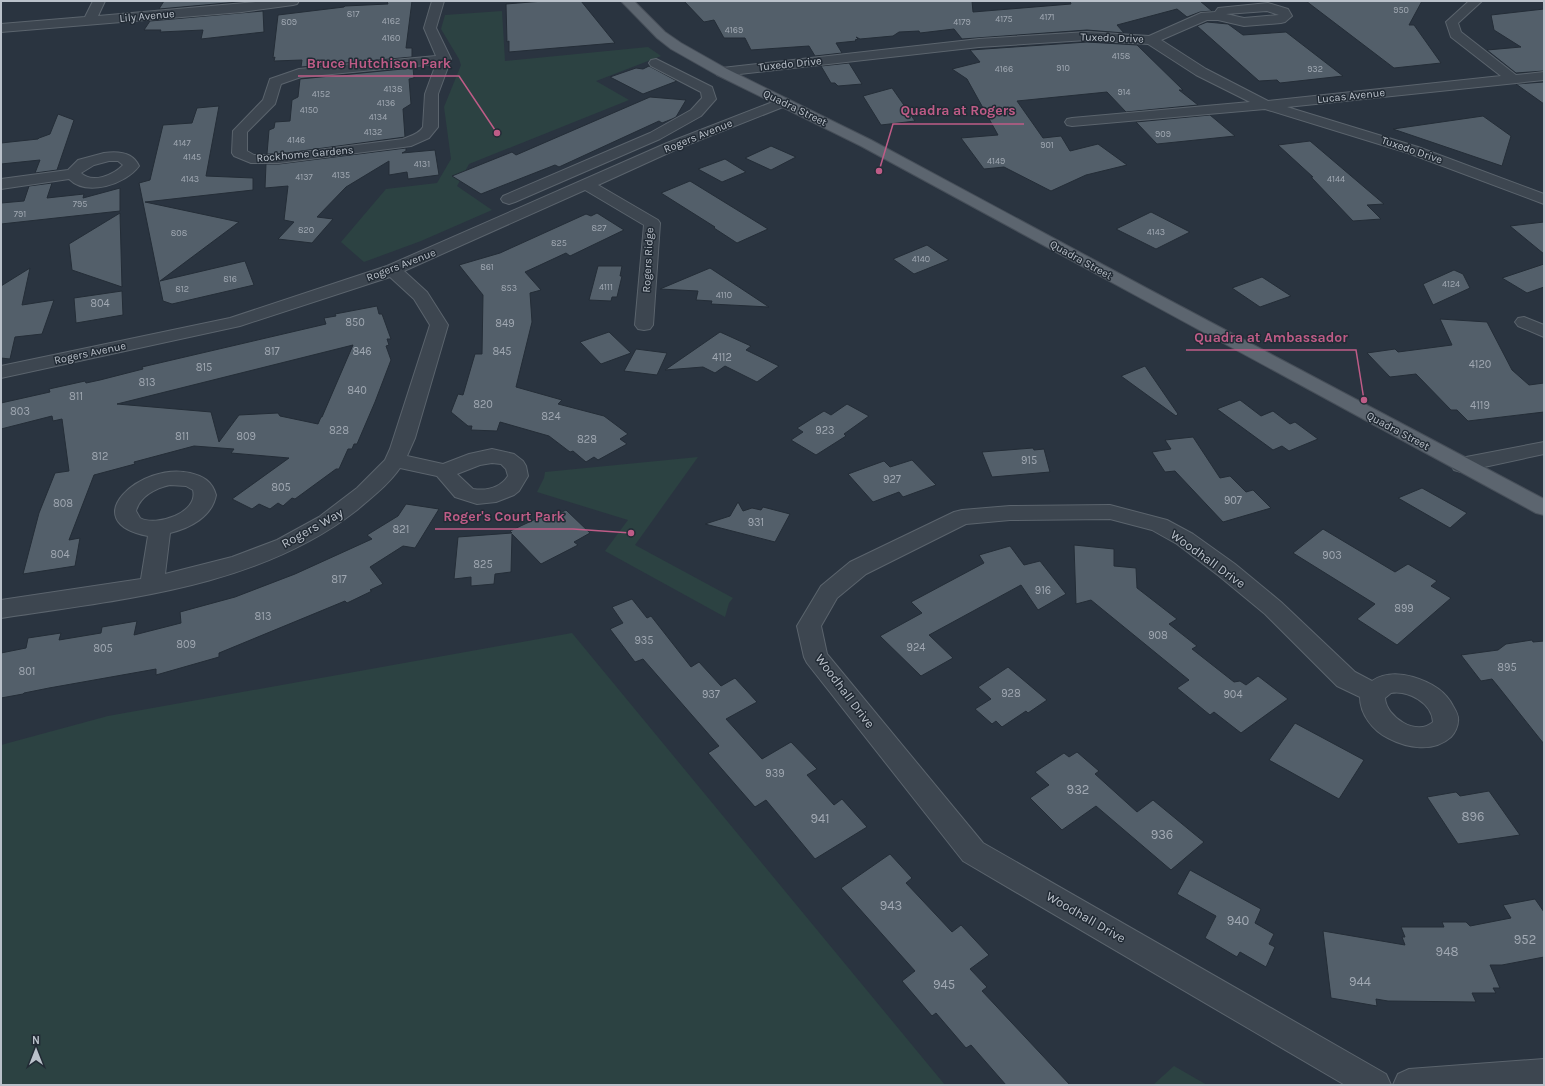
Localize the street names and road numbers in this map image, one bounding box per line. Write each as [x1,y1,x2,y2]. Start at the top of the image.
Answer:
street label: Lily Avenue [119,7,176,25]
street label: Tuxedo Drive [1080,30,1144,46]
street label: Tuxedo Drive [758,54,823,74]
street label: Lucas Avenue [1316,86,1386,106]
street label: Quadra Street [761,87,829,129]
street label: Rogers Avenue [662,116,735,156]
street label: Tuxedo Drive [1380,134,1444,167]
street label: Rockhome Gardens [256,143,354,165]
street label: Rogers Ridge [640,227,656,293]
street label: Quadra Street [1048,238,1114,282]
street label: Rogers Avenue [365,246,438,284]
street label: Rogers Avenue [53,339,127,367]
street label: Quadra Street [1364,409,1432,453]
street label: Rogers Way [279,505,345,551]
street label: Woodhall Drive [1168,527,1249,591]
street label: Woodhall Drive [812,651,878,731]
street label: Woodhall Drive [1044,888,1128,946]

